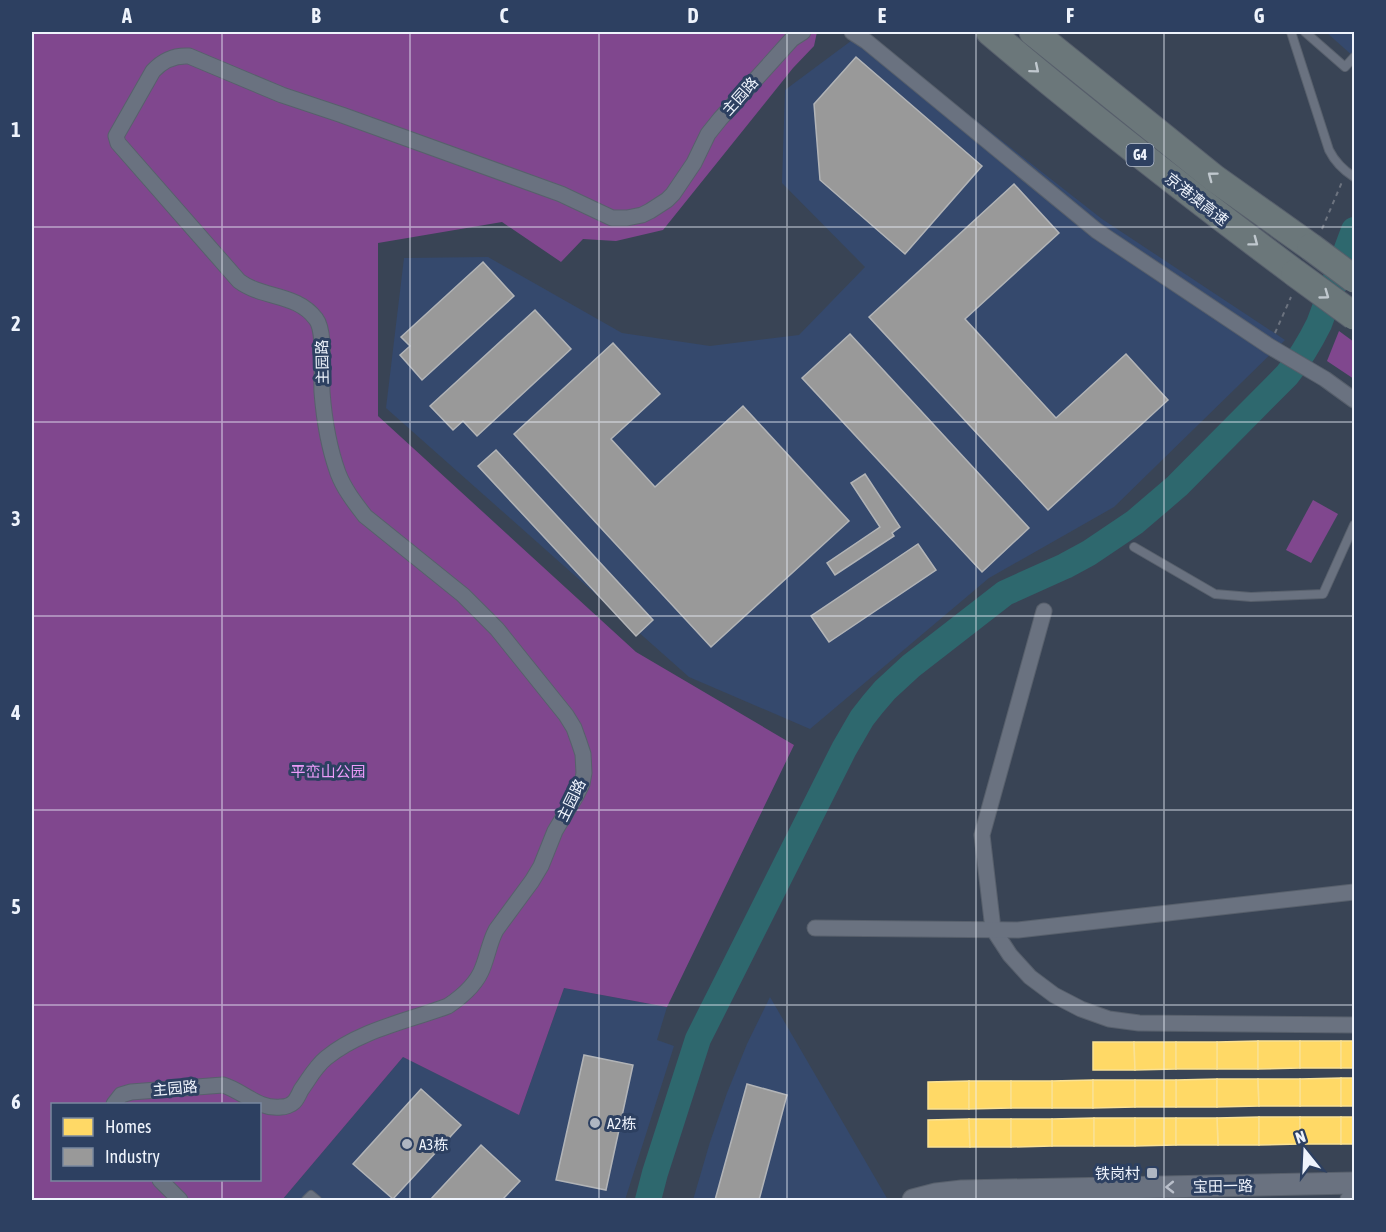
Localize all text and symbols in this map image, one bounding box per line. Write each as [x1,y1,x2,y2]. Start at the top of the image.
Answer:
text: A [121,4,132,27]
text: B [311,4,321,27]
text: C [500,4,509,27]
text: D [687,4,699,27]
text: E [878,4,887,27]
text: F [1066,4,1074,27]
text: G [1254,4,1265,27]
one-way arrow [1028,62,1039,73]
street label: 主园路 [719,74,761,118]
text: 1 [11,118,21,141]
road number: G4 [1126,144,1154,166]
street label: 京港澳高速 [1162,169,1232,229]
one-way arrow [1208,173,1219,184]
one-way arrow [1247,235,1258,246]
one-way arrow [1318,288,1329,299]
text: 2 [11,312,21,335]
street label: 主园路 [313,339,331,385]
text: 3 [11,507,21,530]
text: 4 [10,701,21,724]
park label: 平峦山公园 [290,763,366,780]
street label: 主园路 [553,776,589,824]
text: 5 [11,895,21,918]
street label: 主园路 [152,1078,198,1098]
text: 6 [11,1090,21,1113]
legend [51,1103,261,1181]
place label: A2栋 [607,1115,636,1132]
text: Homes [105,1116,151,1137]
marker: A2栋 [588,1116,602,1130]
north arrow [1275,1121,1335,1181]
text: N [1293,1127,1308,1147]
place label: A3栋 [419,1136,448,1153]
marker: A3栋 [400,1137,414,1151]
text: Industry [105,1146,160,1167]
place label: 铁岗村 [1095,1165,1140,1182]
marker: 铁岗村 [1145,1166,1159,1180]
street label: 宝田一路 [1193,1177,1253,1195]
one-way arrow [1166,1181,1175,1193]

